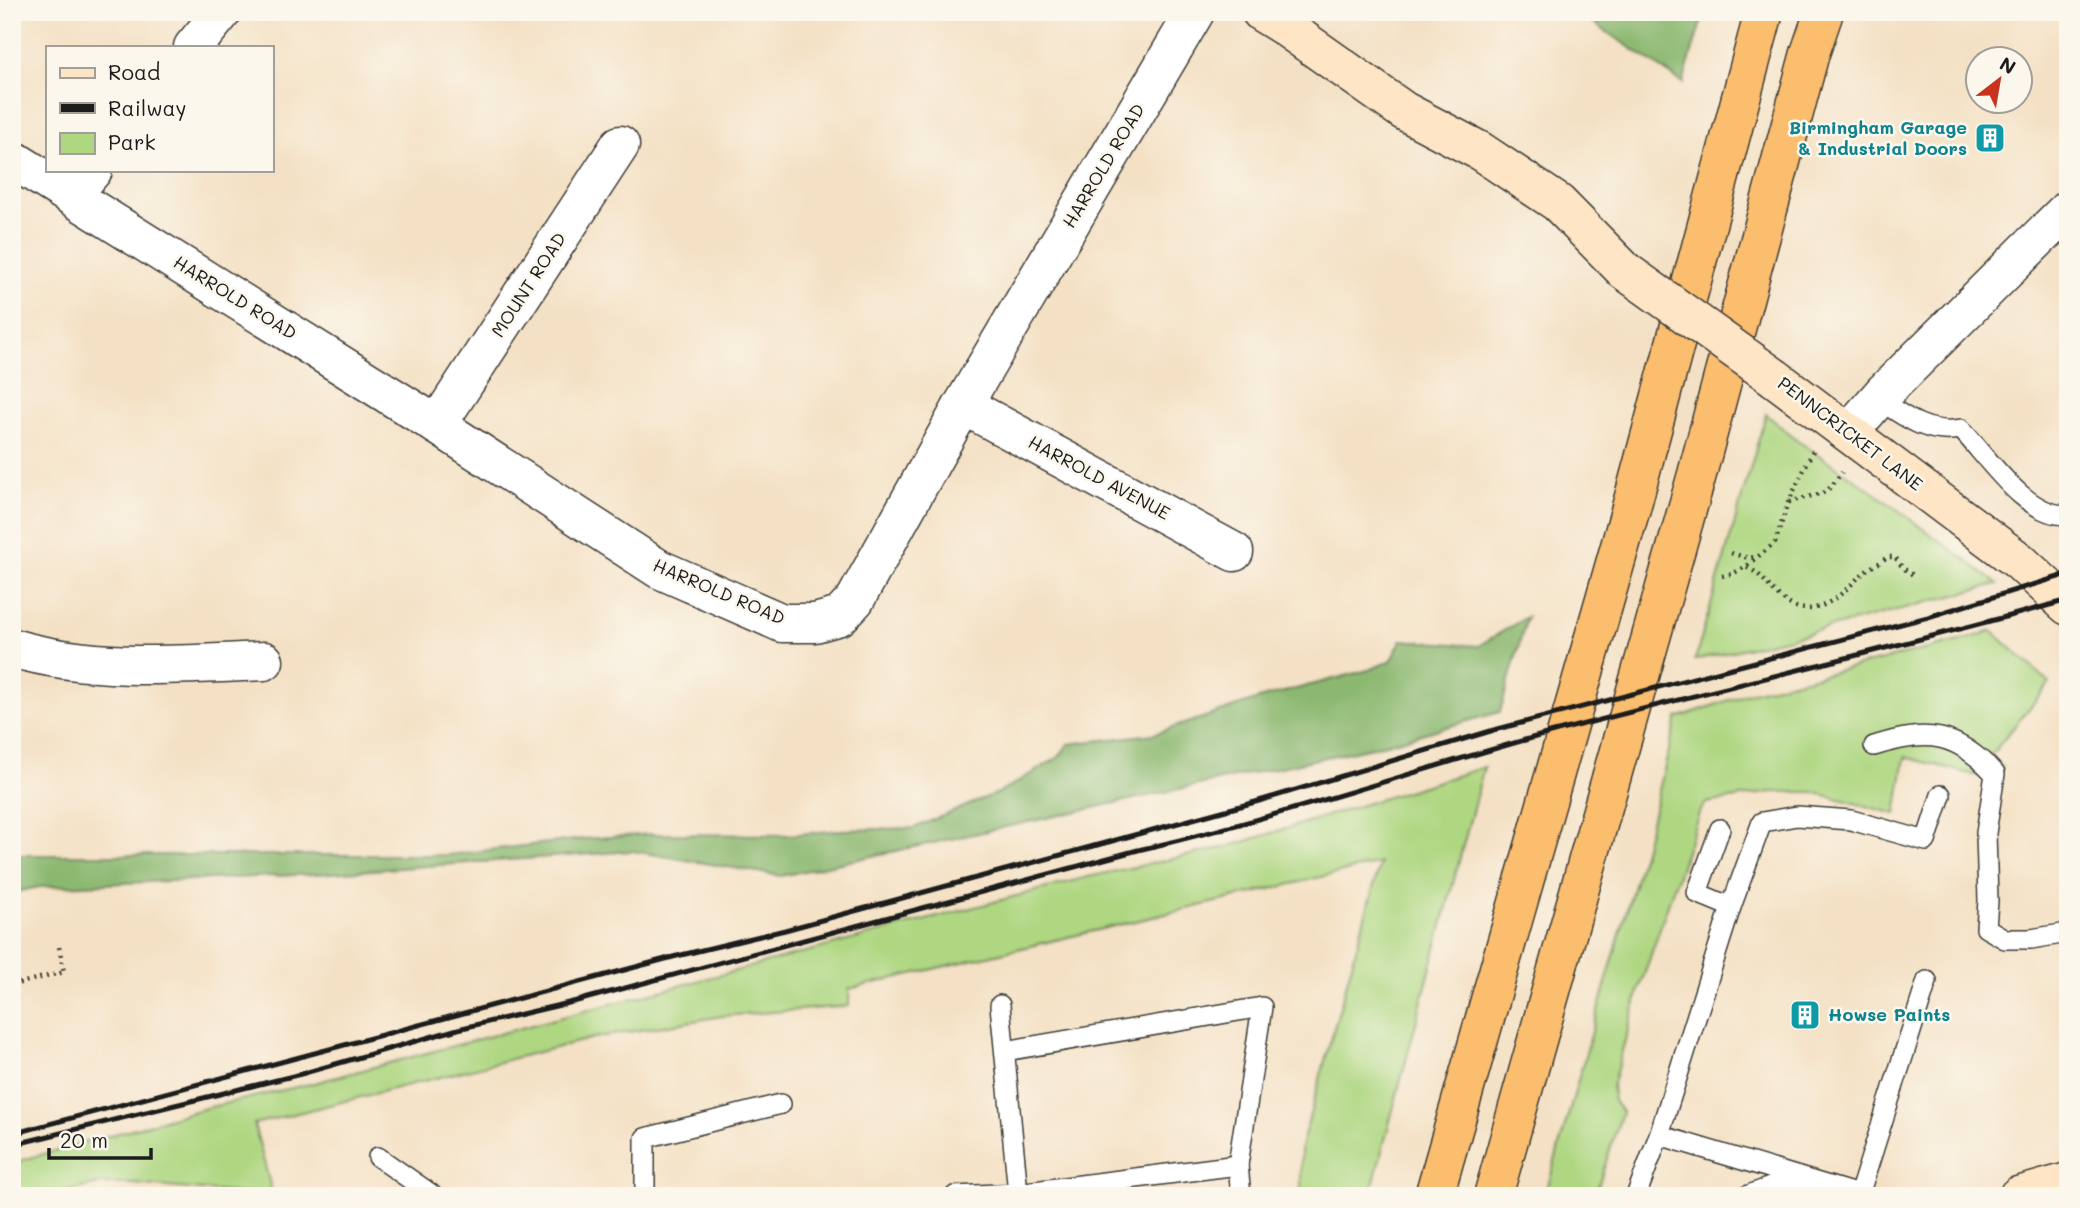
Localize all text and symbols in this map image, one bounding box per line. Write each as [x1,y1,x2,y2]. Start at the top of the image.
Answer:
legend [46,46,273,172]
north arrow [1965,46,2035,116]
text: N [1995,51,2021,79]
text: Road [108,58,160,85]
text: Railway [108,94,187,121]
street label: HARROLD ROAD [1057,99,1150,232]
place label: Birmingham Garage & Industrial Doors [1789,115,1967,160]
building icon: Birmingham Garage & Industrial Doors [1973,121,2007,155]
text: Park [108,128,156,155]
street label: MOUNT ROAD [485,227,571,341]
street label: HARROLD ROAD [169,250,302,345]
street label: PENNCRICKET LANE [1773,371,1928,496]
street label: HARROLD AVENUE [1024,430,1175,525]
street label: HARROLD ROAD [650,553,789,630]
building icon: Howse Paints [1788,998,1822,1032]
place label: Howse Paints [1828,1002,1950,1026]
scale bar [49,1117,150,1161]
text: 20 m [60,1126,108,1153]

